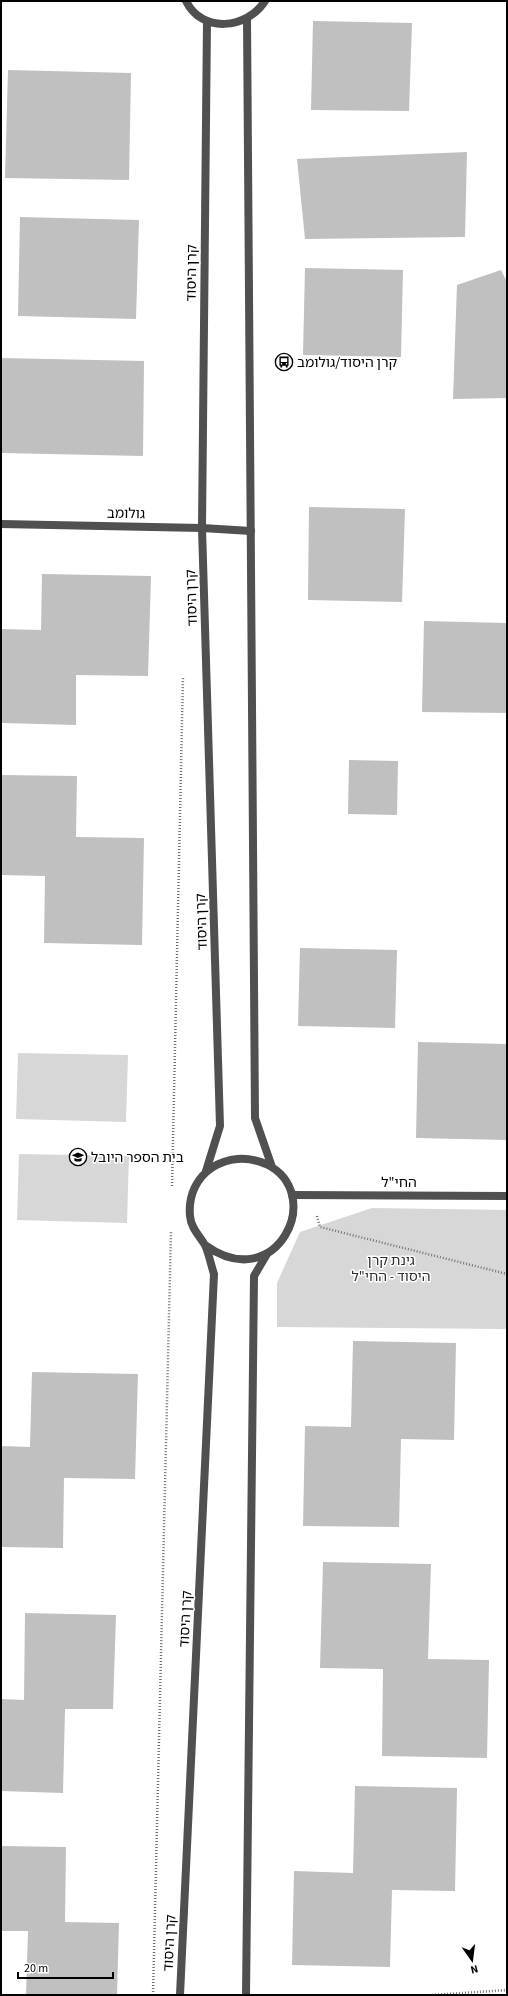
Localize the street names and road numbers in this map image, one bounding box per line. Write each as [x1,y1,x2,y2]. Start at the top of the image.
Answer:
street label: קרן היסוד [182,244,203,302]
street label: גולומב [107,504,145,524]
street label: קרן היסוד [181,569,203,627]
street label: קרן היסוד [191,893,213,951]
street label: החי"ל [381,1173,417,1193]
street label: קרן היסוד [175,1590,197,1648]
street label: קרן היסוד [159,1914,181,1972]

